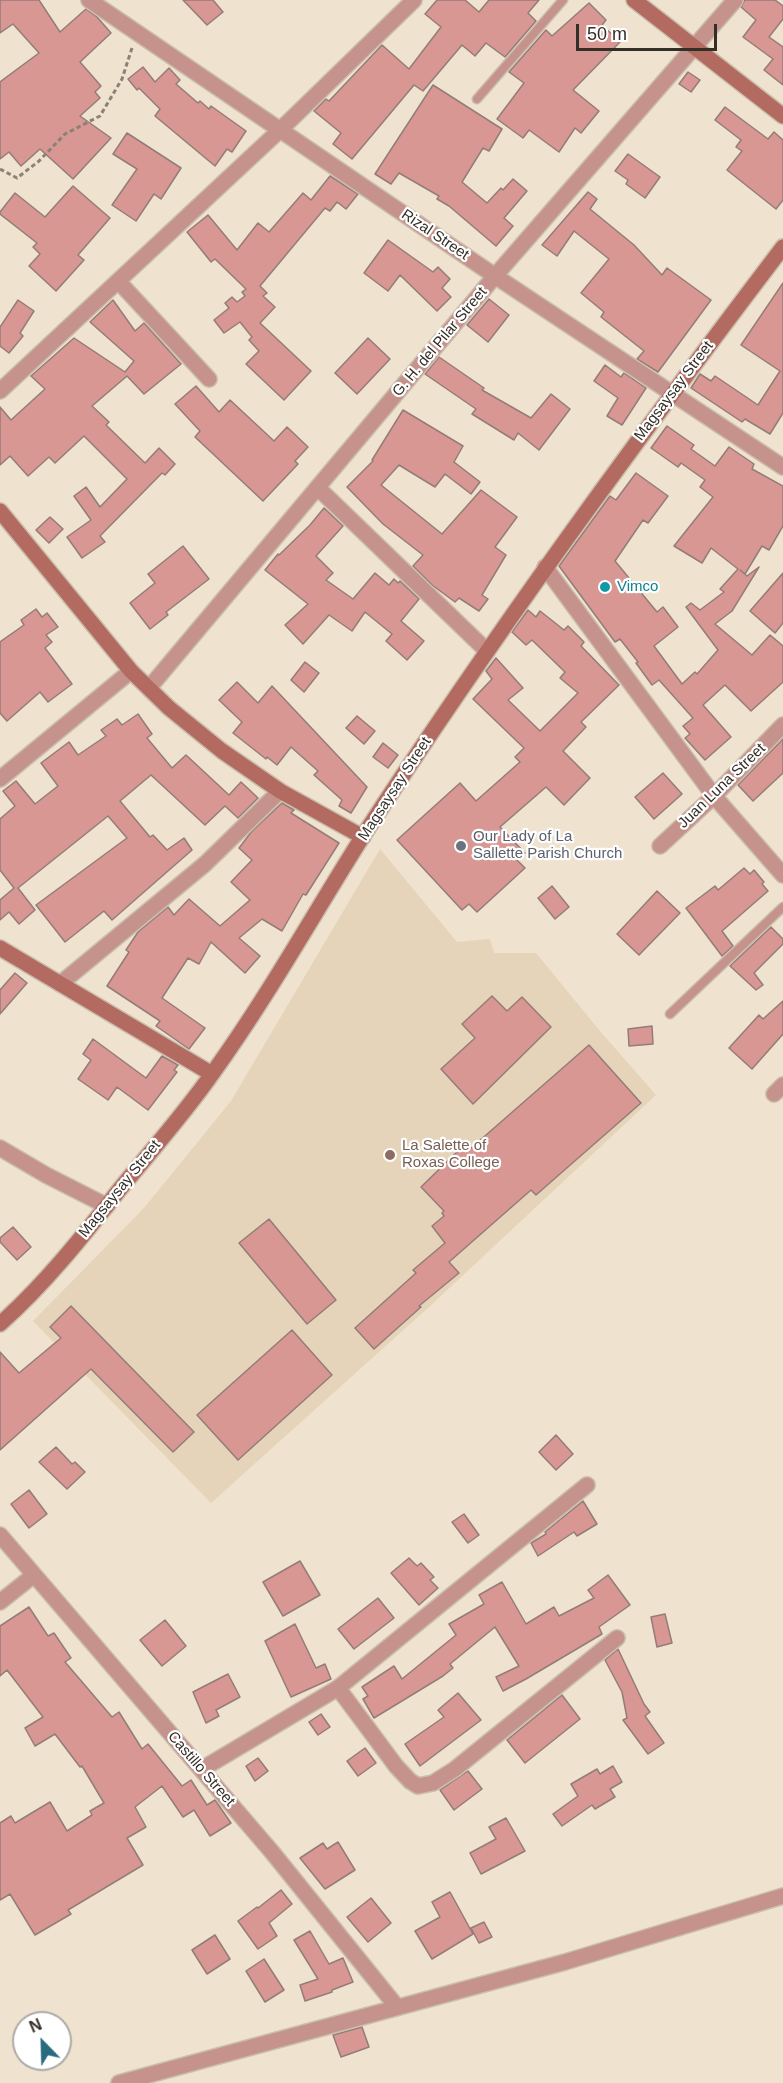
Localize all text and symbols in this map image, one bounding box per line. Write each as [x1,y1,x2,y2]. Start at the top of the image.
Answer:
scale bar [579,12,720,50]
text: 50 m [587,24,627,44]
street label: Rizal Street [398,206,472,264]
street label: G. H. del Pilar Street [389,284,491,400]
street label: Magsaysay Street [631,338,717,444]
place label: Vimco [617,578,658,596]
marker: Vimco [598,580,612,594]
street label: Magsaysay Street [355,734,435,844]
street label: Juan Luna Street [675,740,769,832]
place label: Our Lady of La Sallette Parish Church [473,828,622,863]
marker: Our Lady of La Sallette Parish Church [454,839,468,853]
street label: Magsaysay Street [75,1137,165,1241]
place label: La Salette of Roxas College [402,1137,500,1172]
marker: La Salette of Roxas College [383,1148,397,1162]
street label: Castillo Street [164,1728,238,1810]
north arrow [12,2011,72,2071]
text: N [27,2016,44,2036]

